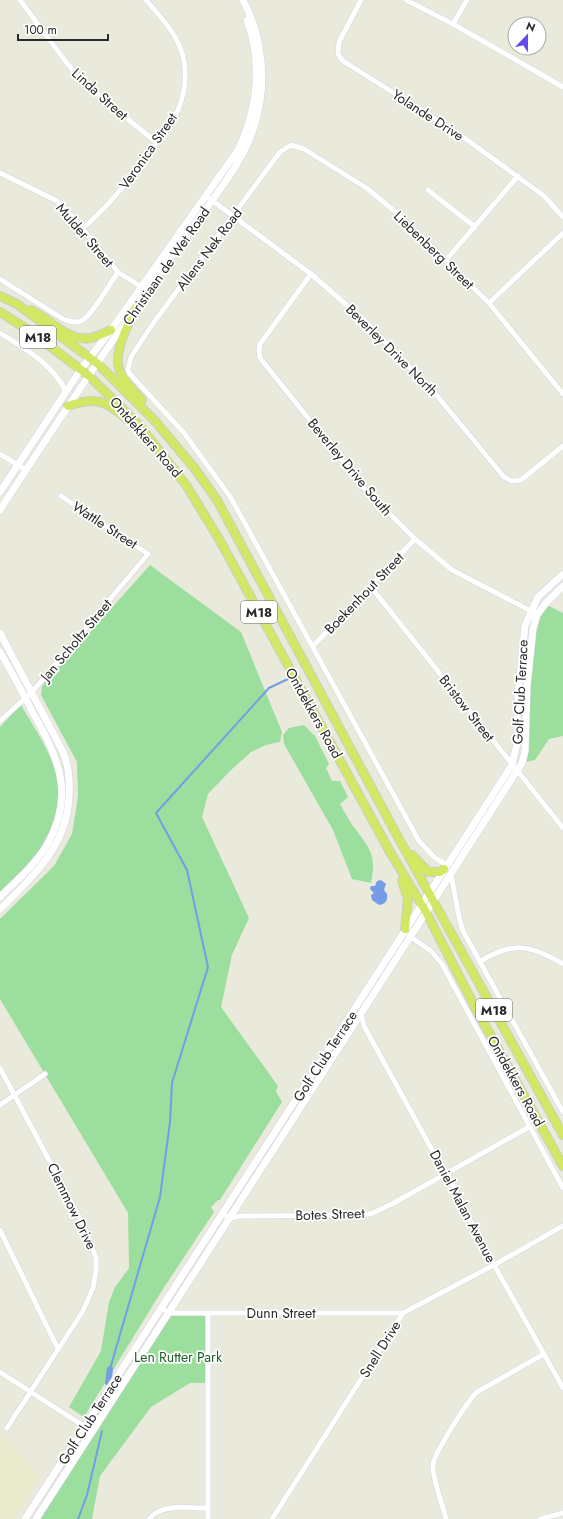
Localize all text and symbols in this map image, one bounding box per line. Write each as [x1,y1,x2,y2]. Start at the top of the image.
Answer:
scale bar [18,16,108,42]
north arrow [507,16,547,56]
text: N [524,18,538,36]
text: 100 m [24,21,57,39]
street label: Linda Street [67,63,133,125]
street label: Yolande Drive [388,84,468,146]
street label: Veronica Street [114,108,182,193]
street label: Mulder Street [51,198,119,272]
street label: Christiaan de Wet Road [118,203,214,329]
street label: Allens Nek Road [171,204,247,294]
street label: Liebenberg Street [389,206,479,294]
street label: Beverley Drive North [342,300,442,400]
road number: M18 [20,326,56,348]
street label: Ontdekkers Road [105,392,187,482]
street label: Beverley Drive South [303,414,397,520]
street label: Wattle Street [69,496,142,554]
street label: Boekenhout Street [320,547,409,638]
street label: Jan Scholtz Street [34,594,117,687]
road number: M18 [241,601,277,623]
street label: Golf Club Terrace [507,639,533,745]
street label: Ontdekkers Road [281,664,347,762]
street label: Bristow Street [435,670,500,746]
road number: M18 [476,999,512,1021]
street label: Golf Club Terrace [288,1007,362,1105]
street label: Ontdekkers Road [483,1032,549,1130]
street label: Daniel Malan Avenue [425,1146,501,1266]
street label: Clemmow Drive [42,1159,102,1253]
street label: Botes Street [295,1203,366,1225]
street label: Dunn Street [246,1303,316,1323]
street label: Snell Drive [355,1317,405,1381]
park label: Len Rutter Park [134,1347,223,1367]
street label: Golf Club Terrace [53,1370,127,1468]

